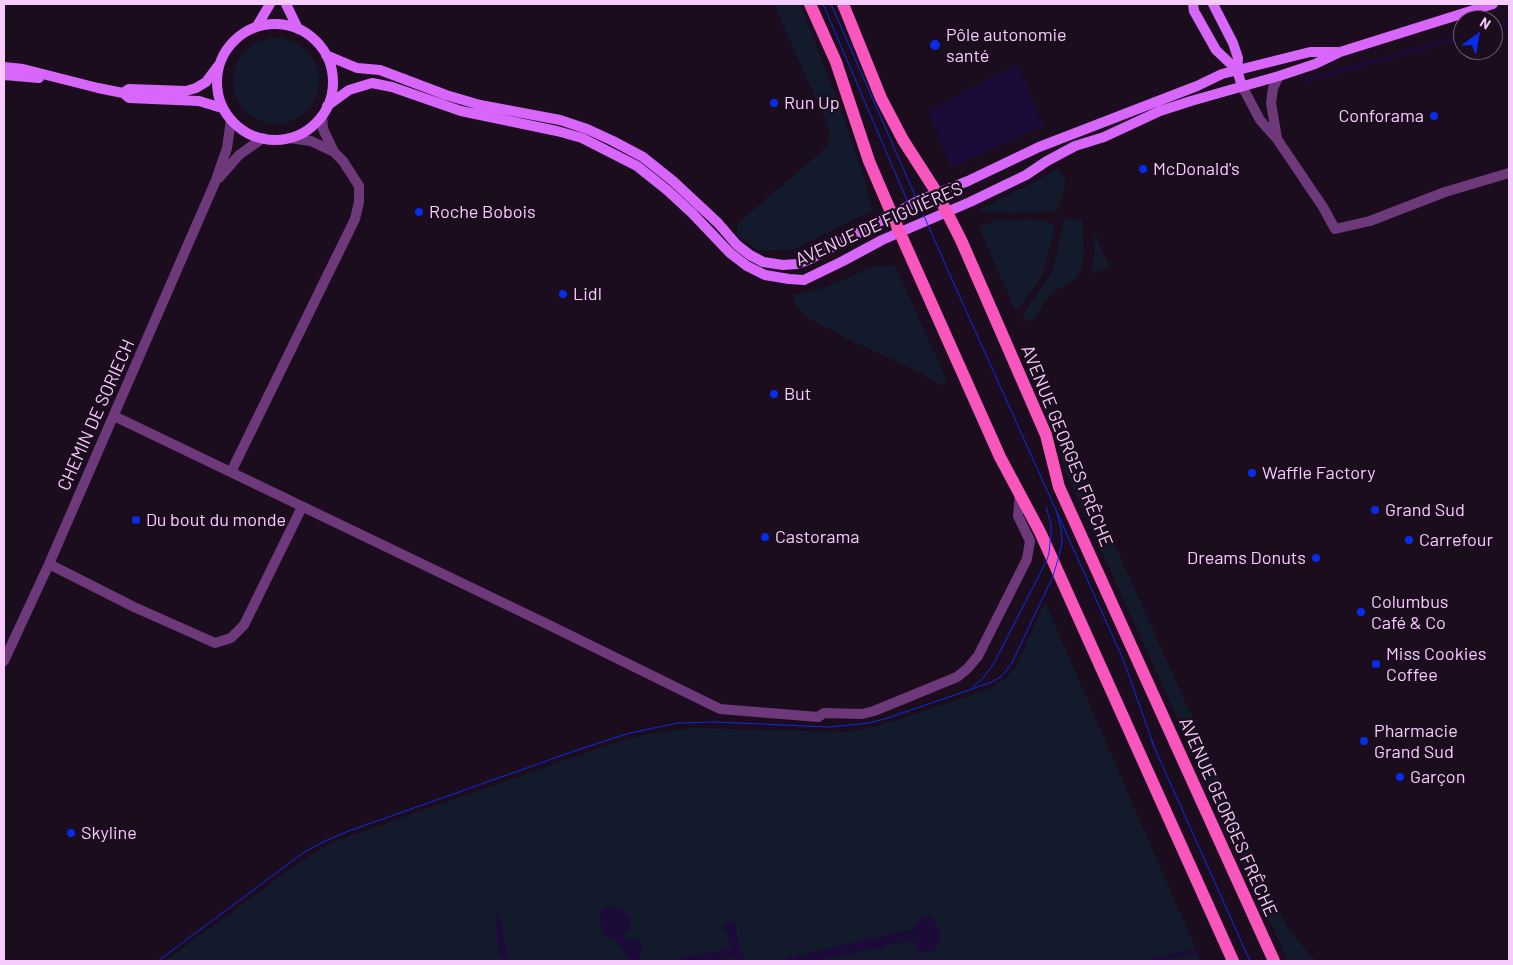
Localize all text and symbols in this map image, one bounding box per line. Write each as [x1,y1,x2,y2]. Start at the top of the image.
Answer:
north arrow [1453,10,1503,60]
text: N [1477,13,1494,32]
place label: Pôle autonomie santé [946,24,1067,66]
marker: Pôle autonomie santé [928,38,942,52]
place label: Run Up [784,92,840,114]
marker: Run Up [768,97,780,109]
place label: Conforama [1338,105,1424,127]
marker: Conforama [1428,110,1440,122]
place label: McDonald's [1153,158,1240,180]
marker: McDonald's [1137,163,1149,175]
street label: AVENUE DE FIGUIÈRES [792,177,966,271]
place label: Roche Bobois [429,201,536,223]
marker: Roche Bobois [413,206,425,218]
place label: Lidl [573,283,602,305]
marker: Lidl [557,288,569,300]
street label: CHEMIN DE SORIECH [53,336,139,494]
street label: AVENUE GEORGES FRÊCHE [1017,342,1117,550]
place label: But [784,383,811,405]
marker: But [768,388,780,400]
place label: Waffle Factory [1262,462,1375,484]
marker: Waffle Factory [1246,467,1258,479]
place label: Grand Sud [1385,499,1465,521]
marker: Grand Sud [1369,504,1381,516]
place label: Du bout du monde [146,509,286,531]
marker: Du bout du monde [130,514,142,526]
place label: Castorama [775,526,860,548]
place label: Carrefour [1419,529,1493,551]
marker: Castorama [759,531,771,543]
marker: Carrefour [1403,534,1415,546]
place label: Dreams Donuts [1187,547,1306,569]
marker: Dreams Donuts [1310,552,1322,564]
place label: Columbus Café & Co [1371,591,1449,634]
marker: Columbus Café & Co [1355,606,1367,618]
place label: Miss Cookies Coffee [1386,643,1486,686]
marker: Miss Cookies Coffee [1370,658,1382,670]
street label: AVENUE GEORGES FRÊCHE [1174,714,1282,920]
place label: Pharmacie Grand Sud [1374,720,1458,762]
marker: Pharmacie Grand Sud [1358,735,1370,747]
place label: Garçon [1410,766,1465,788]
marker: Garçon [1394,771,1406,783]
place label: Skyline [81,822,137,844]
marker: Skyline [65,827,77,839]

